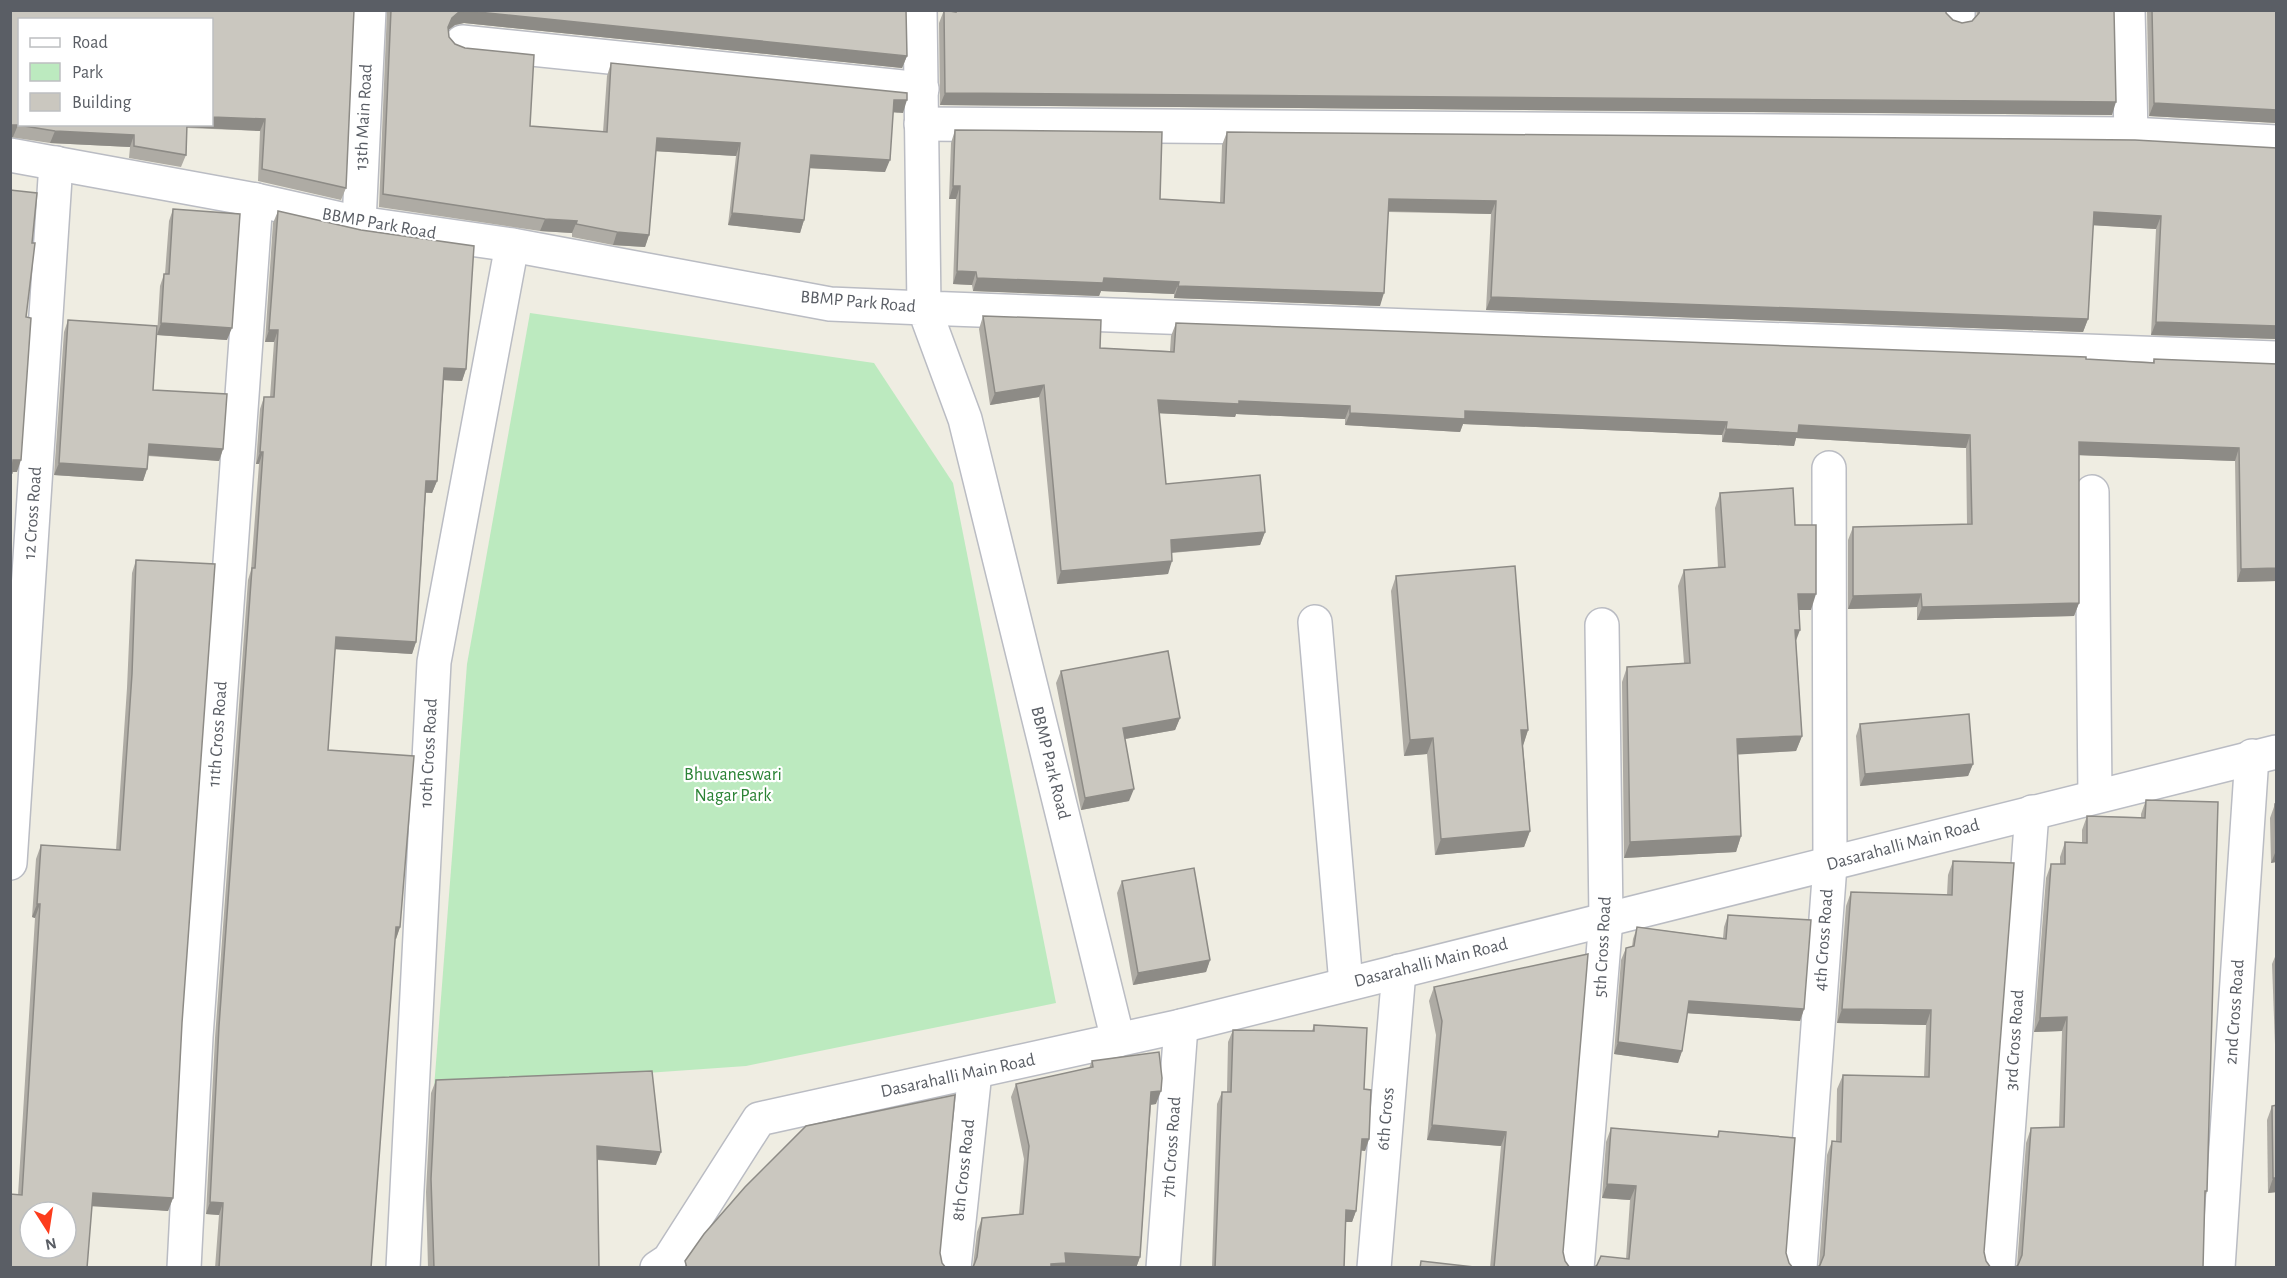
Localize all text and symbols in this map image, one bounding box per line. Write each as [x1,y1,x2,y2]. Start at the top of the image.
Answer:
legend [18,18,213,126]
text: Road [72,34,108,52]
street label: 13th Main Road [352,63,376,171]
text: Park [72,64,104,82]
text: Building [72,94,132,112]
street label: BBMP Park Road [320,205,438,243]
street label: BBMP Park Road [800,288,916,316]
street label: 12 Cross Road [21,466,45,560]
street label: 11th Cross Road [205,680,231,788]
street label: 10th Cross Road [417,698,441,808]
street label: BBMP Park Road [1027,705,1073,821]
park label: Bhuvaneswari Nagar Park [684,766,782,805]
street label: Dasarahalli Main Road [1825,816,1981,874]
street label: 4th Cross Road [1811,888,1837,992]
street label: 5th Cross Road [1591,896,1615,998]
street label: Dasarahalli Main Road [1352,935,1510,991]
street label: 2nd Cross Road [2222,959,2248,1065]
street label: 3rd Cross Road [2002,989,2028,1091]
street label: Dasarahalli Main Road [879,1051,1037,1101]
street label: 6th Cross [1374,1087,1398,1151]
street label: 7th Cross Road [1159,1096,1185,1198]
street label: 8th Cross Road [950,1118,978,1222]
north arrow [18,1200,78,1260]
text: N [44,1235,58,1253]

